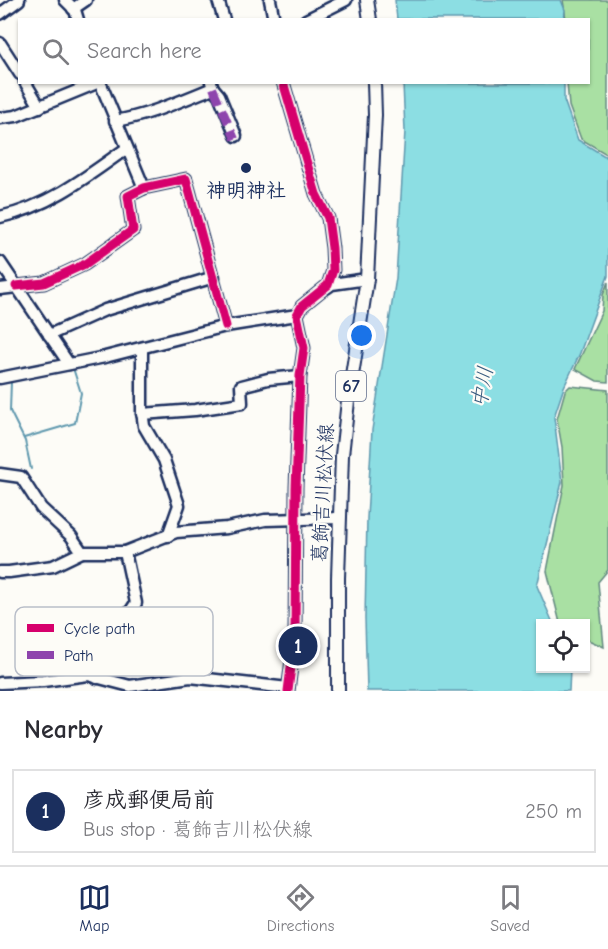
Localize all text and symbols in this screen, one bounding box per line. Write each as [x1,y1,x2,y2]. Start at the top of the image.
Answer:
search box [18,18,590,84]
icon: search [39,35,72,68]
text: Search here [87,38,202,64]
marker: 神明神社 [239,161,253,175]
place label: 神明神社 [206,179,286,202]
your location [347,321,376,350]
water label: 中川 [467,364,497,410]
road number: 67 [336,371,366,401]
street label: 葛飾吉川松伏線 [308,422,338,564]
legend [15,607,213,676]
map controls [536,619,590,673]
button: locate [536,619,590,673]
text: Cycle path [64,620,135,638]
pin: 1 [278,624,318,668]
text: Path [64,647,94,665]
text: Nearby [24,715,103,745]
text: 彦成郵便局前 [83,787,215,813]
text: 1 [42,800,49,823]
text: 250 m [525,800,582,823]
text: Bus stop · 葛飾吉川松伏線 [83,818,312,841]
tab: Map [78,881,111,935]
tab: Directions [267,881,334,935]
tab: Saved [490,881,530,935]

